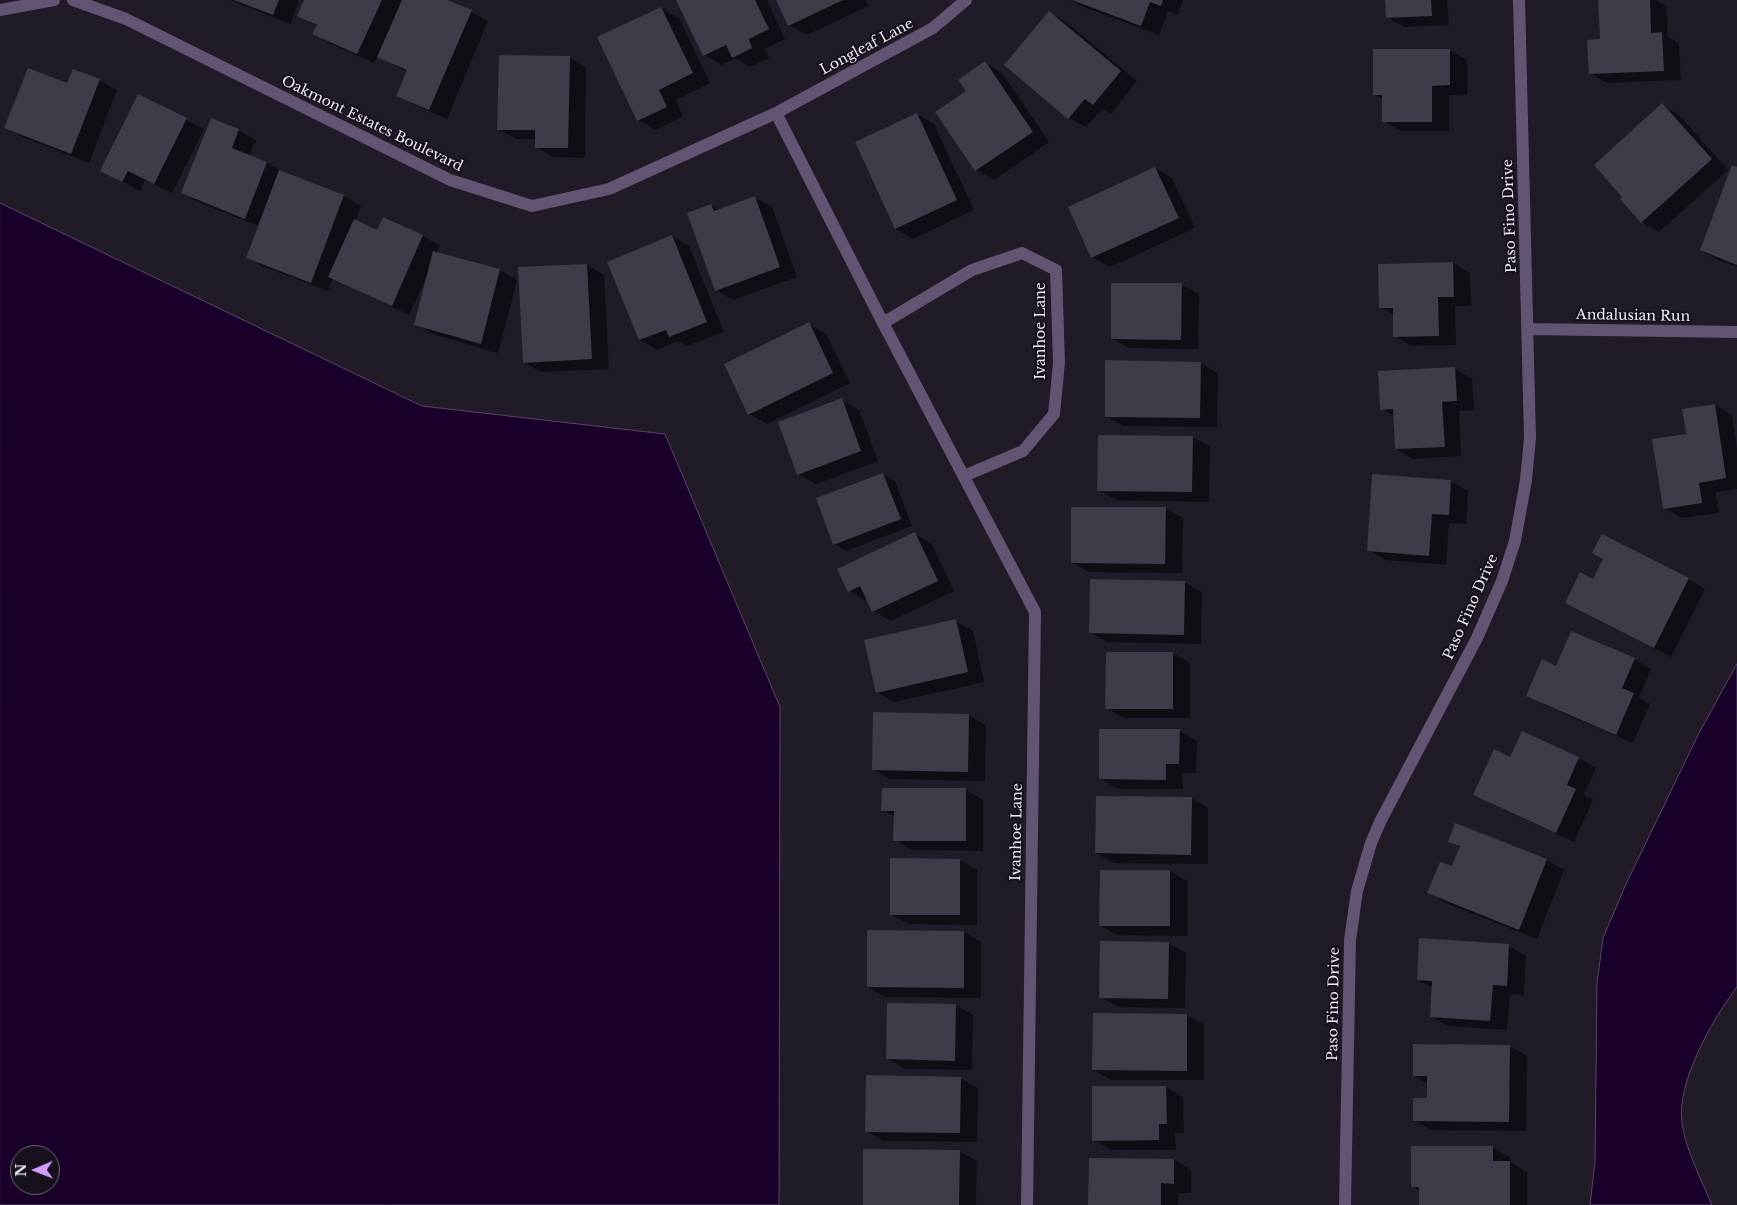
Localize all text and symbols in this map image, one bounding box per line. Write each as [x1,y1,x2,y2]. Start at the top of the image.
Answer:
street label: Longleaf Lane [818,15,916,79]
street label: Oakmont Estates Boulevard [279,73,465,175]
street label: Paso Fino Drive [1500,159,1520,273]
street label: Ivanhoe Lane [1033,282,1049,380]
street label: Andalusian Run [1576,307,1690,325]
street label: Paso Fino Drive [1440,552,1502,662]
street label: Ivanhoe Lane [1008,783,1026,881]
street label: Paso Fino Drive [1325,947,1343,1061]
north arrow [10,1145,60,1195]
text: N [12,1164,30,1177]

